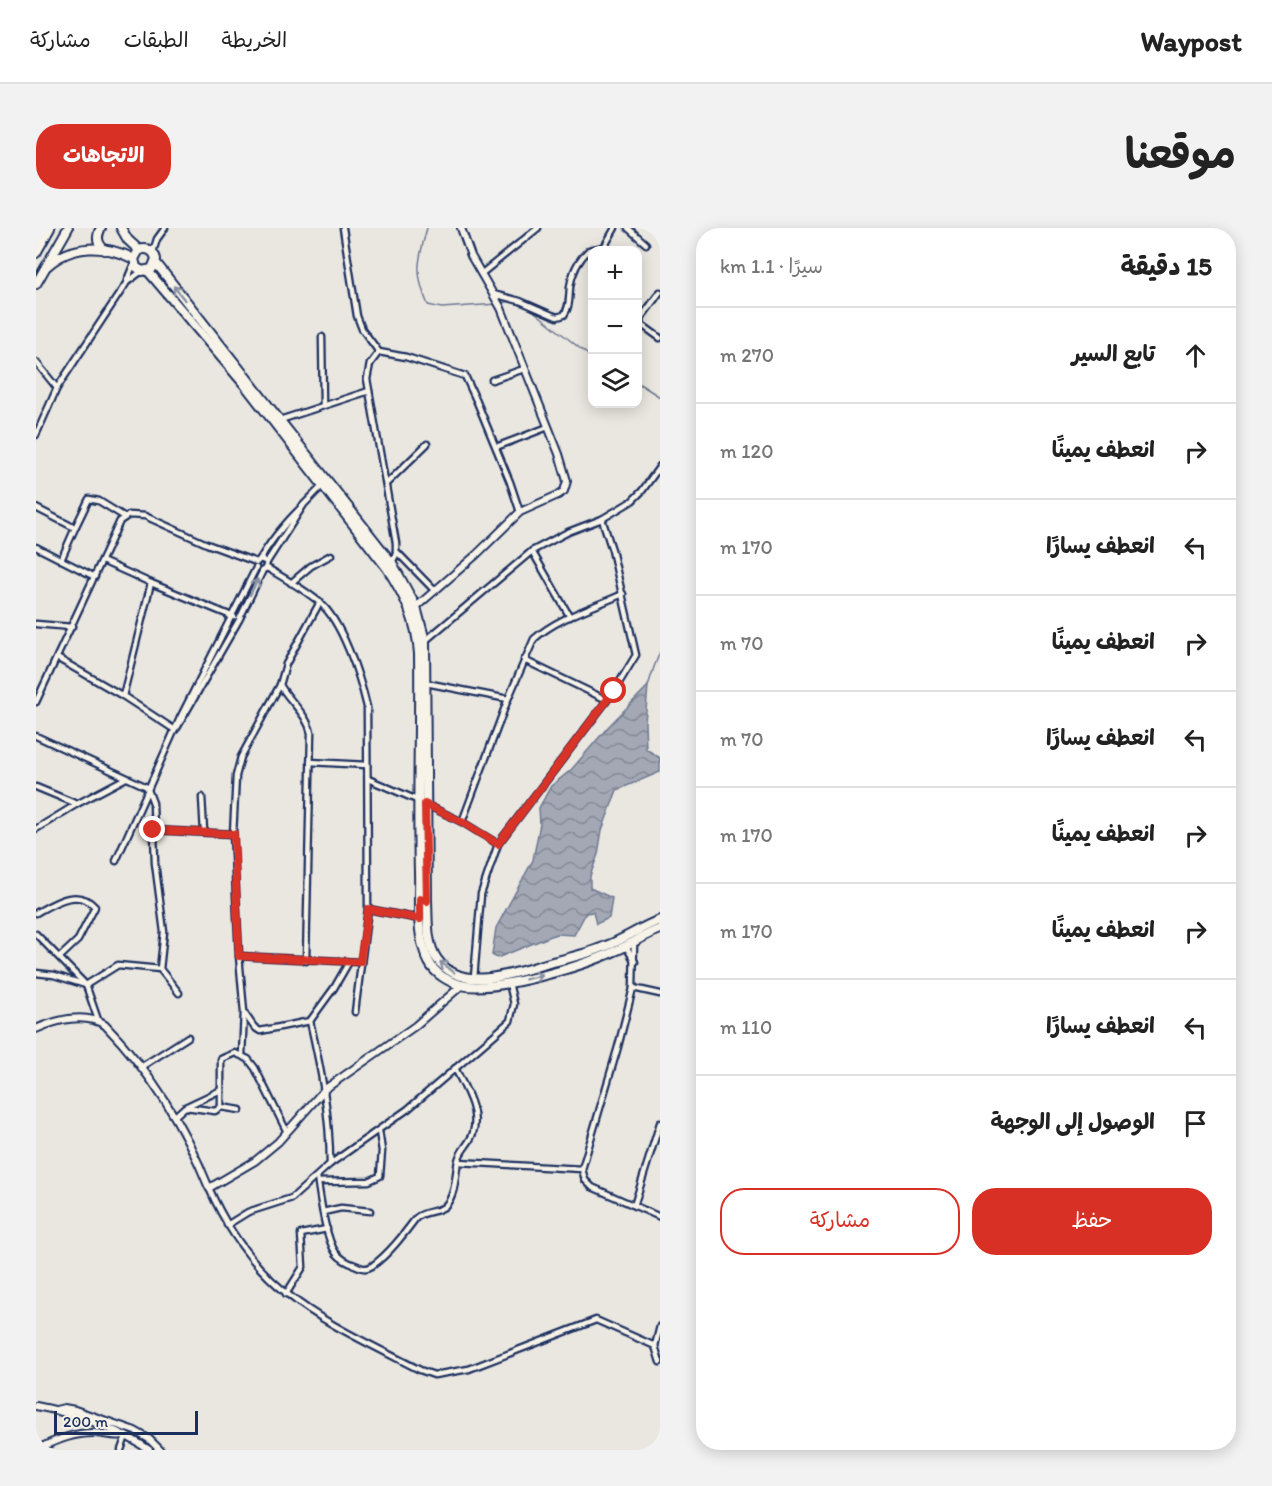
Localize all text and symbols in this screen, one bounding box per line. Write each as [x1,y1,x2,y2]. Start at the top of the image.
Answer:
text: Waypost [1140,24,1242,58]
text: مشاركة [30,27,91,52]
text: الطبقات [124,27,189,52]
text: الخريطة [222,27,287,52]
button: الاتجاهات [36,124,171,189]
text: موقعنا [1125,128,1236,179]
map controls [588,246,642,408]
button: + [588,246,642,300]
text: 15 دقيقة [1120,250,1212,282]
text: سيرًا · 1.1 km [720,254,823,278]
one-way arrow [173,285,186,301]
button: − [588,300,642,354]
icon: ahead [1179,339,1212,372]
text: تابع السير [1072,340,1155,367]
text: 270 m [720,343,774,367]
button: layers [588,354,642,408]
icon: right [1179,435,1212,468]
text: انعطف يمينًا [1052,436,1155,463]
text: 120 m [720,439,773,463]
icon: left [1179,531,1212,564]
text: انعطف يسارًا [1046,532,1155,559]
text: 170 m [720,535,773,559]
one-way arrow [249,579,261,597]
icon: right [1179,627,1212,660]
text: انعطف يمينًا [1052,628,1155,655]
text: 70 m [720,631,764,655]
route start [600,677,626,703]
icon: left [1179,723,1212,756]
text: انعطف يسارًا [1046,724,1155,751]
text: 70 m [720,727,764,751]
route end [139,816,165,842]
icon: right [1179,819,1212,852]
text: انعطف يمينًا [1052,820,1155,847]
text: 170 m [720,823,773,847]
icon: right [1179,915,1212,948]
text: انعطف يمينًا [1052,916,1155,943]
text: 170 m [720,919,773,943]
one-way arrow [439,961,455,974]
one-way arrow [524,970,543,982]
icon: left [1179,1011,1212,1044]
text: انعطف يسارًا [1046,1012,1155,1039]
text: 110 m [720,1015,772,1039]
icon: arrive [1179,1107,1212,1140]
text: الوصول إلى الوجهة [990,1108,1155,1135]
button: مشاركة [720,1188,960,1255]
button: حفظ [972,1188,1212,1255]
scale bar [54,1408,198,1436]
text: 200 m [63,1412,108,1431]

